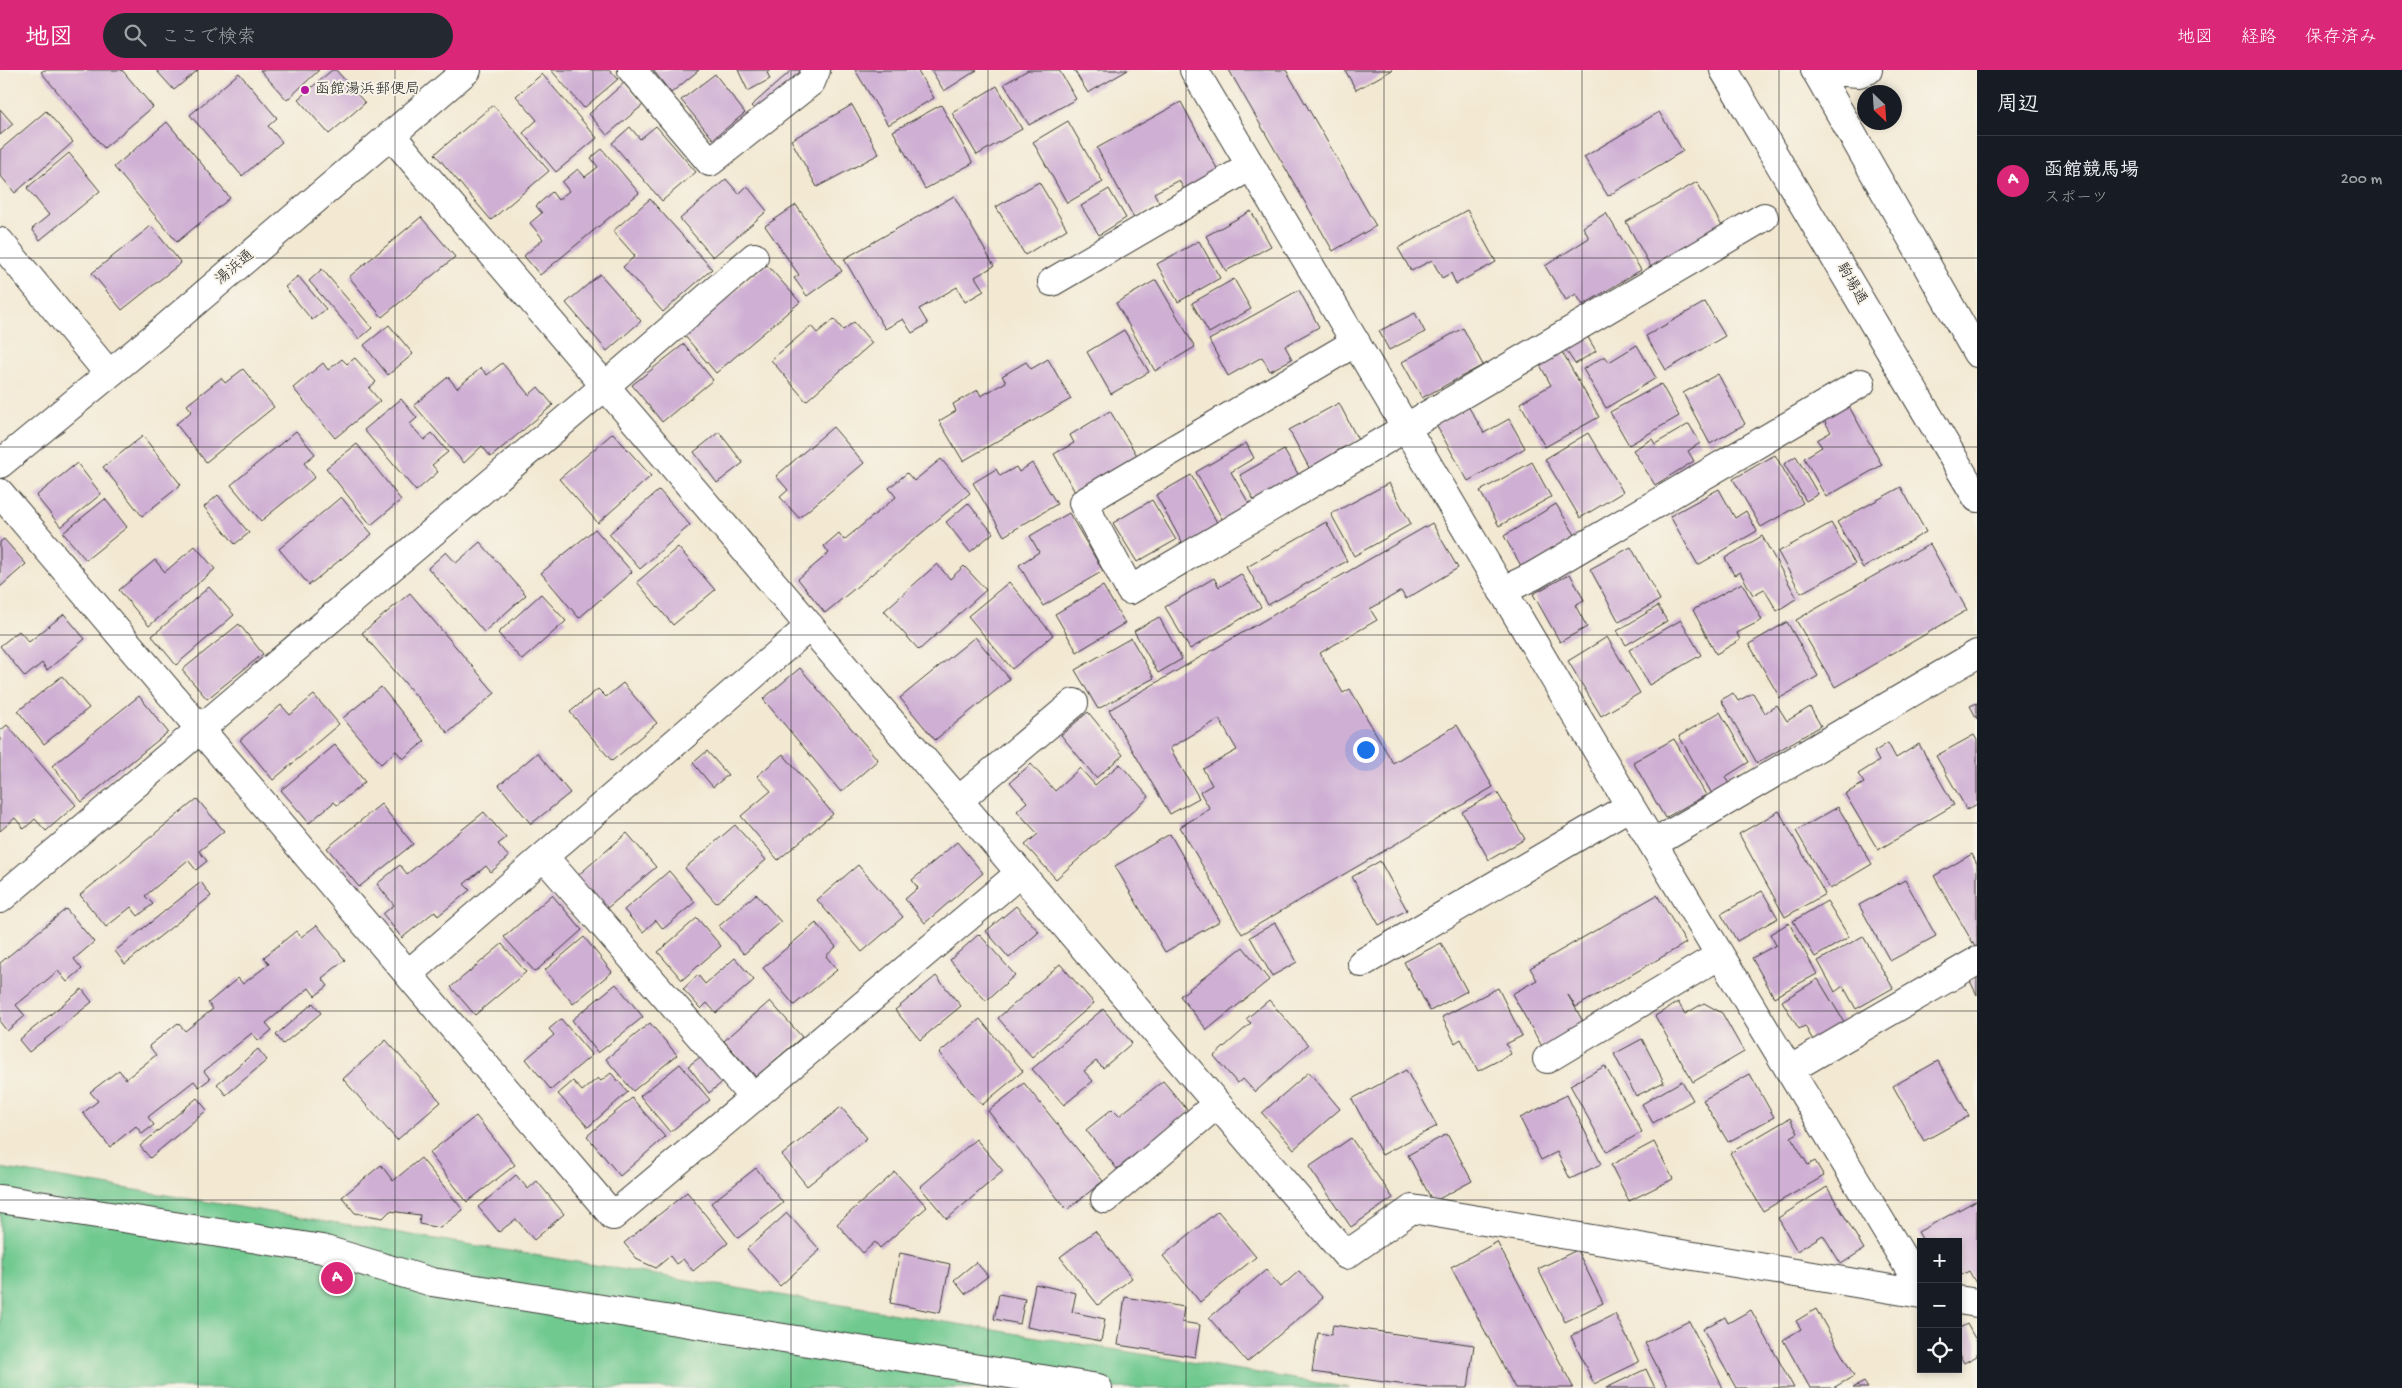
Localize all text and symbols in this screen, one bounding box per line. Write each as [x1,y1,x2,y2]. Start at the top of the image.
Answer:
search box [103,13,453,58]
icon: search [121,21,149,49]
text: 地図 [25,25,73,54]
text: ここで検索 [161,27,256,50]
text: 地図 [2177,28,2213,49]
text: 経路 [2241,28,2277,49]
text: 保存済み [2305,28,2377,49]
place label: 函館湯浜郵便局 [315,81,420,99]
marker: 函館湯浜郵便局 [299,84,311,96]
north arrow [1857,85,1902,130]
text: 周辺 [1997,94,2039,119]
text: 函館競馬場 [2044,160,2139,183]
text: A [2008,171,2018,190]
text: 200 m [2341,171,2382,190]
text: スポーツ [2044,190,2108,209]
street label: 湯浜通 [212,247,258,289]
street label: 駒場通 [1832,260,1870,308]
your location [1353,737,1379,763]
map controls [1917,1238,1962,1373]
button: + [1917,1238,1962,1283]
pin: A [321,1259,353,1297]
button: − [1917,1283,1962,1328]
button: locate [1917,1328,1962,1373]

